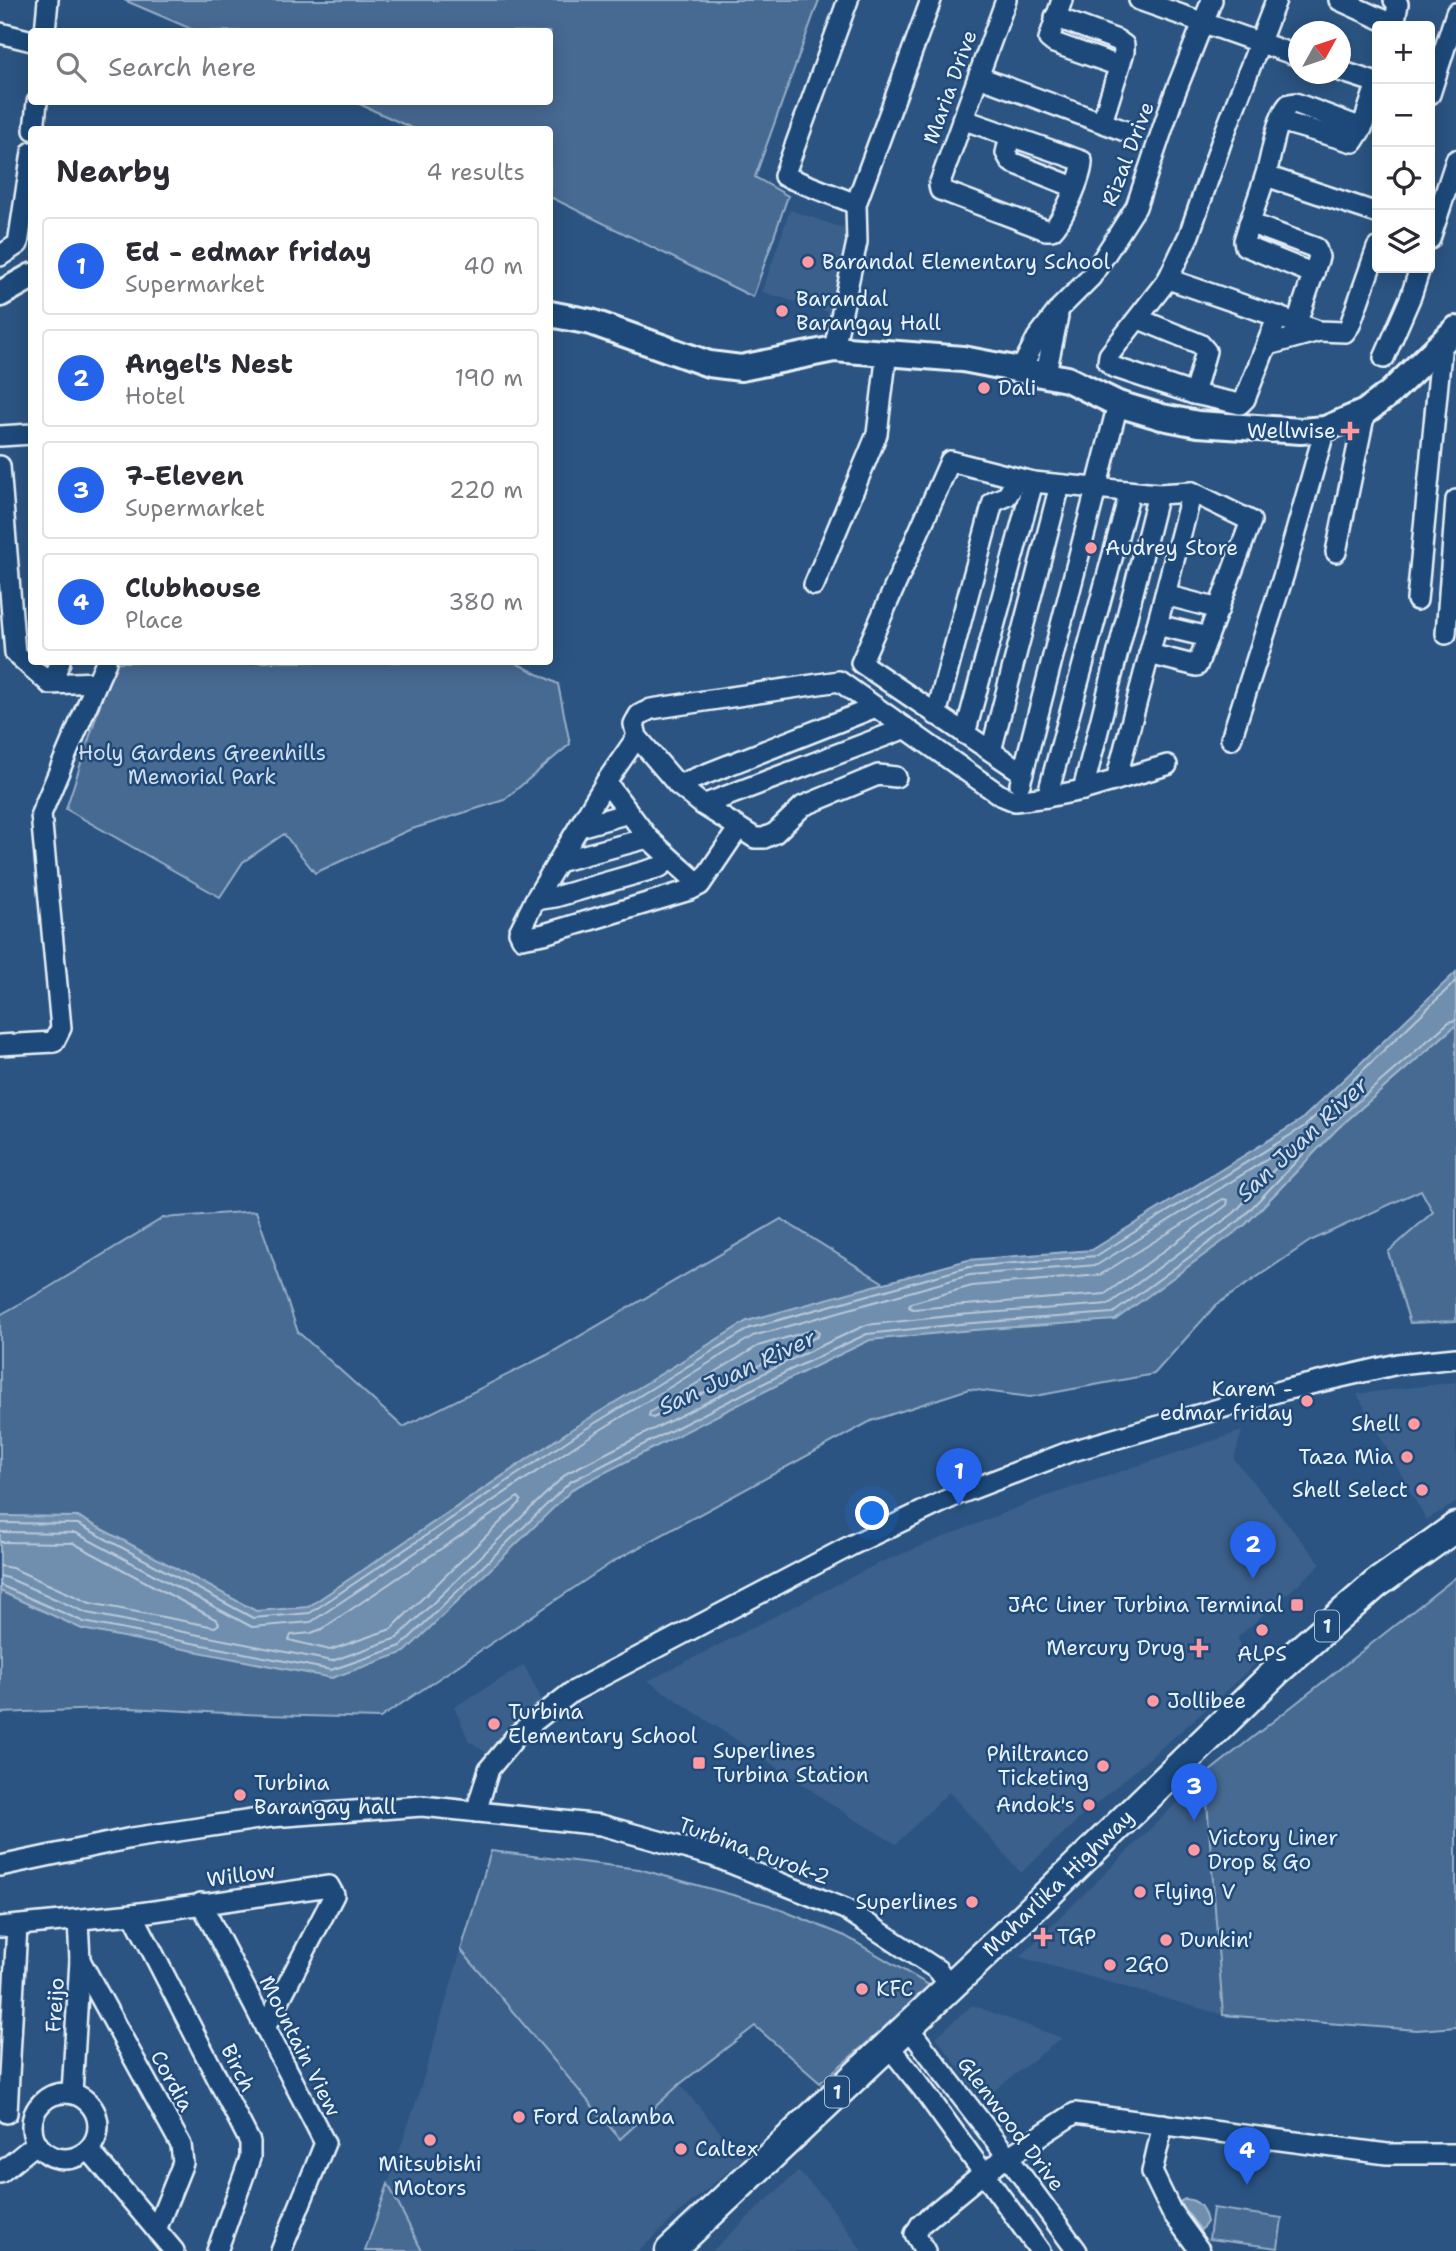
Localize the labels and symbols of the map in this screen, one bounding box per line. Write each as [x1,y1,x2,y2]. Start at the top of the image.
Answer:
north arrow [1288,21,1351,84]
street label: Maria Drive [916,26,984,148]
street label: Rizal Drive [1095,98,1161,210]
place label: Barandal Elementary School [822,248,1111,276]
marker: Barandal Elementary School [800,254,816,270]
place label: Barandal Barangay Hall [796,285,941,337]
marker: Barandal Barangay Hall [774,303,790,319]
place label: Dali [998,374,1037,402]
marker: Dali [976,380,992,396]
place label: Wellwise [1247,417,1336,445]
marker: Wellwise [1342,423,1358,439]
place label: Audrey Store [1105,534,1238,562]
marker: Audrey Store [1083,540,1099,556]
park label: Holy Gardens Greenhills Memorial Park [78,739,326,791]
water label: San Juan River [1229,1069,1375,1208]
water label: San Juan River [653,1322,822,1422]
place label: Karem - edmar friday [1160,1375,1293,1427]
marker: Karem - edmar friday [1299,1393,1315,1409]
place label: Shell [1351,1410,1401,1438]
marker: Shell [1406,1416,1422,1432]
place label: Taza Mia [1299,1443,1393,1471]
pin: 1 [936,1448,982,1506]
marker: Taza Mia [1399,1449,1415,1465]
place label: Shell Select [1292,1476,1408,1504]
marker: Shell Select [1414,1482,1430,1498]
your location [855,1496,889,1530]
pin: 2 [1230,1521,1276,1579]
place label: JAC Liner Turbina Terminal [1008,1591,1284,1619]
marker: JAC Liner Turbina Terminal [1289,1597,1305,1613]
road number: 1 [1315,1610,1339,1642]
marker: ALPS [1254,1622,1270,1638]
place label: Mercury Drug [1046,1634,1185,1662]
marker: Mercury Drug [1191,1640,1207,1656]
place label: ALPS [1237,1640,1287,1668]
place label: Jollibee [1167,1687,1246,1715]
marker: Jollibee [1145,1693,1161,1709]
place label: Turbina Elementary School [508,1698,698,1750]
marker: Turbina Elementary School [486,1716,502,1732]
place label: Superlines Turbina Station [713,1737,869,1789]
place label: Philtranco Ticketing [986,1740,1089,1792]
marker: Superlines Turbina Station [691,1755,707,1771]
marker: Philtranco Ticketing [1095,1758,1111,1774]
pin: 3 [1171,1763,1217,1821]
place label: Turbina Barangay hall [254,1769,397,1821]
marker: Turbina Barangay hall [232,1787,248,1803]
place label: Andok's [996,1791,1075,1819]
marker: Andok's [1081,1797,1097,1813]
street label: Maharlika Highway [976,1803,1140,1963]
street label: Turbina Purok-2 [674,1811,834,1891]
place label: Victory Liner Drop & Go [1208,1824,1338,1876]
marker: Victory Liner Drop & Go [1186,1842,1202,1858]
street label: Willow [205,1856,277,1894]
place label: Flying V [1154,1878,1236,1906]
marker: Flying V [1132,1884,1148,1900]
place label: Superlines [855,1888,958,1916]
marker: Superlines [964,1894,980,1910]
place label: TGP [1057,1923,1096,1951]
place label: Dunkin' [1180,1926,1253,1954]
marker: TGP [1035,1929,1051,1945]
marker: Dunkin' [1158,1932,1174,1948]
place label: 2GO [1124,1951,1169,1979]
marker: 2GO [1102,1957,1118,1973]
street label: Mountain View [252,1971,348,2121]
place label: KFC [876,1975,913,2003]
street label: Freijo [39,1976,71,2034]
marker: KFC [854,1981,870,1997]
street label: Birch [214,2039,262,2097]
street label: Cordia [144,2045,200,2117]
street label: Glenwood Drive [951,2051,1071,2197]
road number: 1 [825,2076,849,2108]
place label: Ford Calamba [533,2103,674,2131]
marker: Ford Calamba [511,2109,527,2125]
pin: 4 [1224,2127,1270,2185]
marker: Mitsubishi Motors [422,2132,438,2148]
place label: Caltex [695,2135,758,2163]
marker: Caltex [673,2141,689,2157]
place label: Mitsubishi Motors [378,2150,482,2202]

